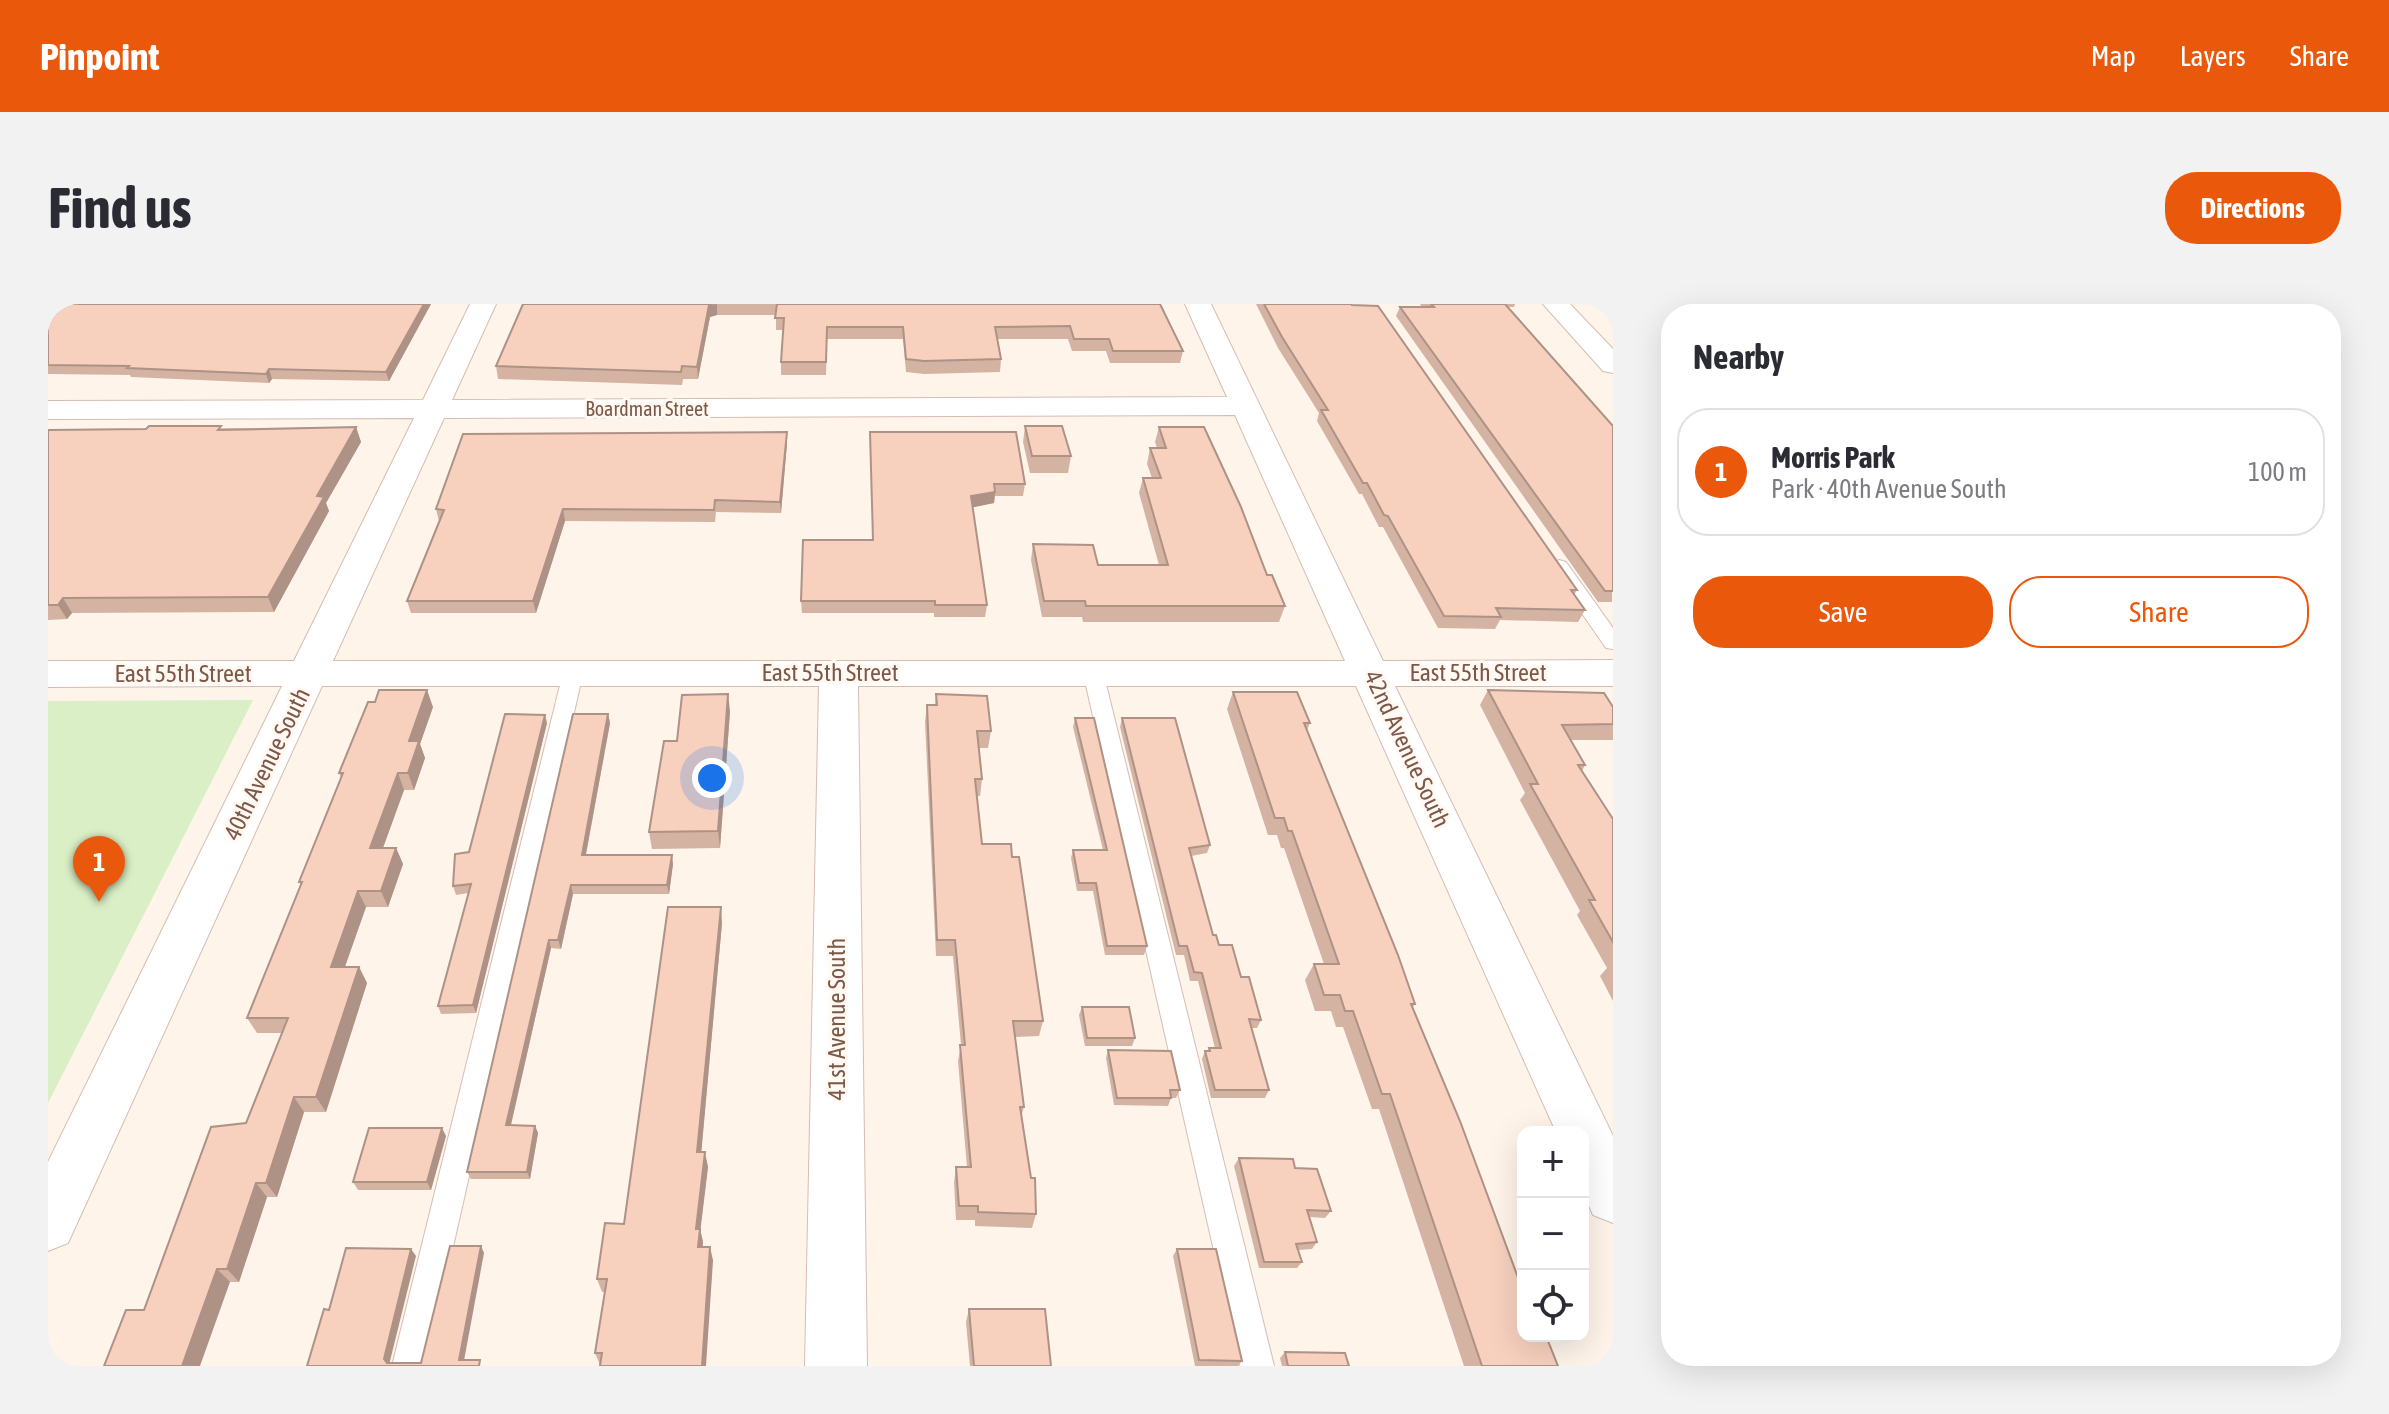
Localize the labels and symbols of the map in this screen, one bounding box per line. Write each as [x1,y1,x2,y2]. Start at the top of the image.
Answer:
street label: Boardman Street [585,397,709,420]
street label: East 55th Street [761,659,899,686]
street label: East 55th Street [1409,659,1547,686]
street label: East 55th Street [114,660,252,687]
street label: 42nd Avenue South [1359,666,1456,832]
street label: 40th Avenue South [218,683,315,844]
your location [692,758,732,798]
pin: 1 [73,836,125,902]
street label: 41st Avenue South [823,938,850,1100]

